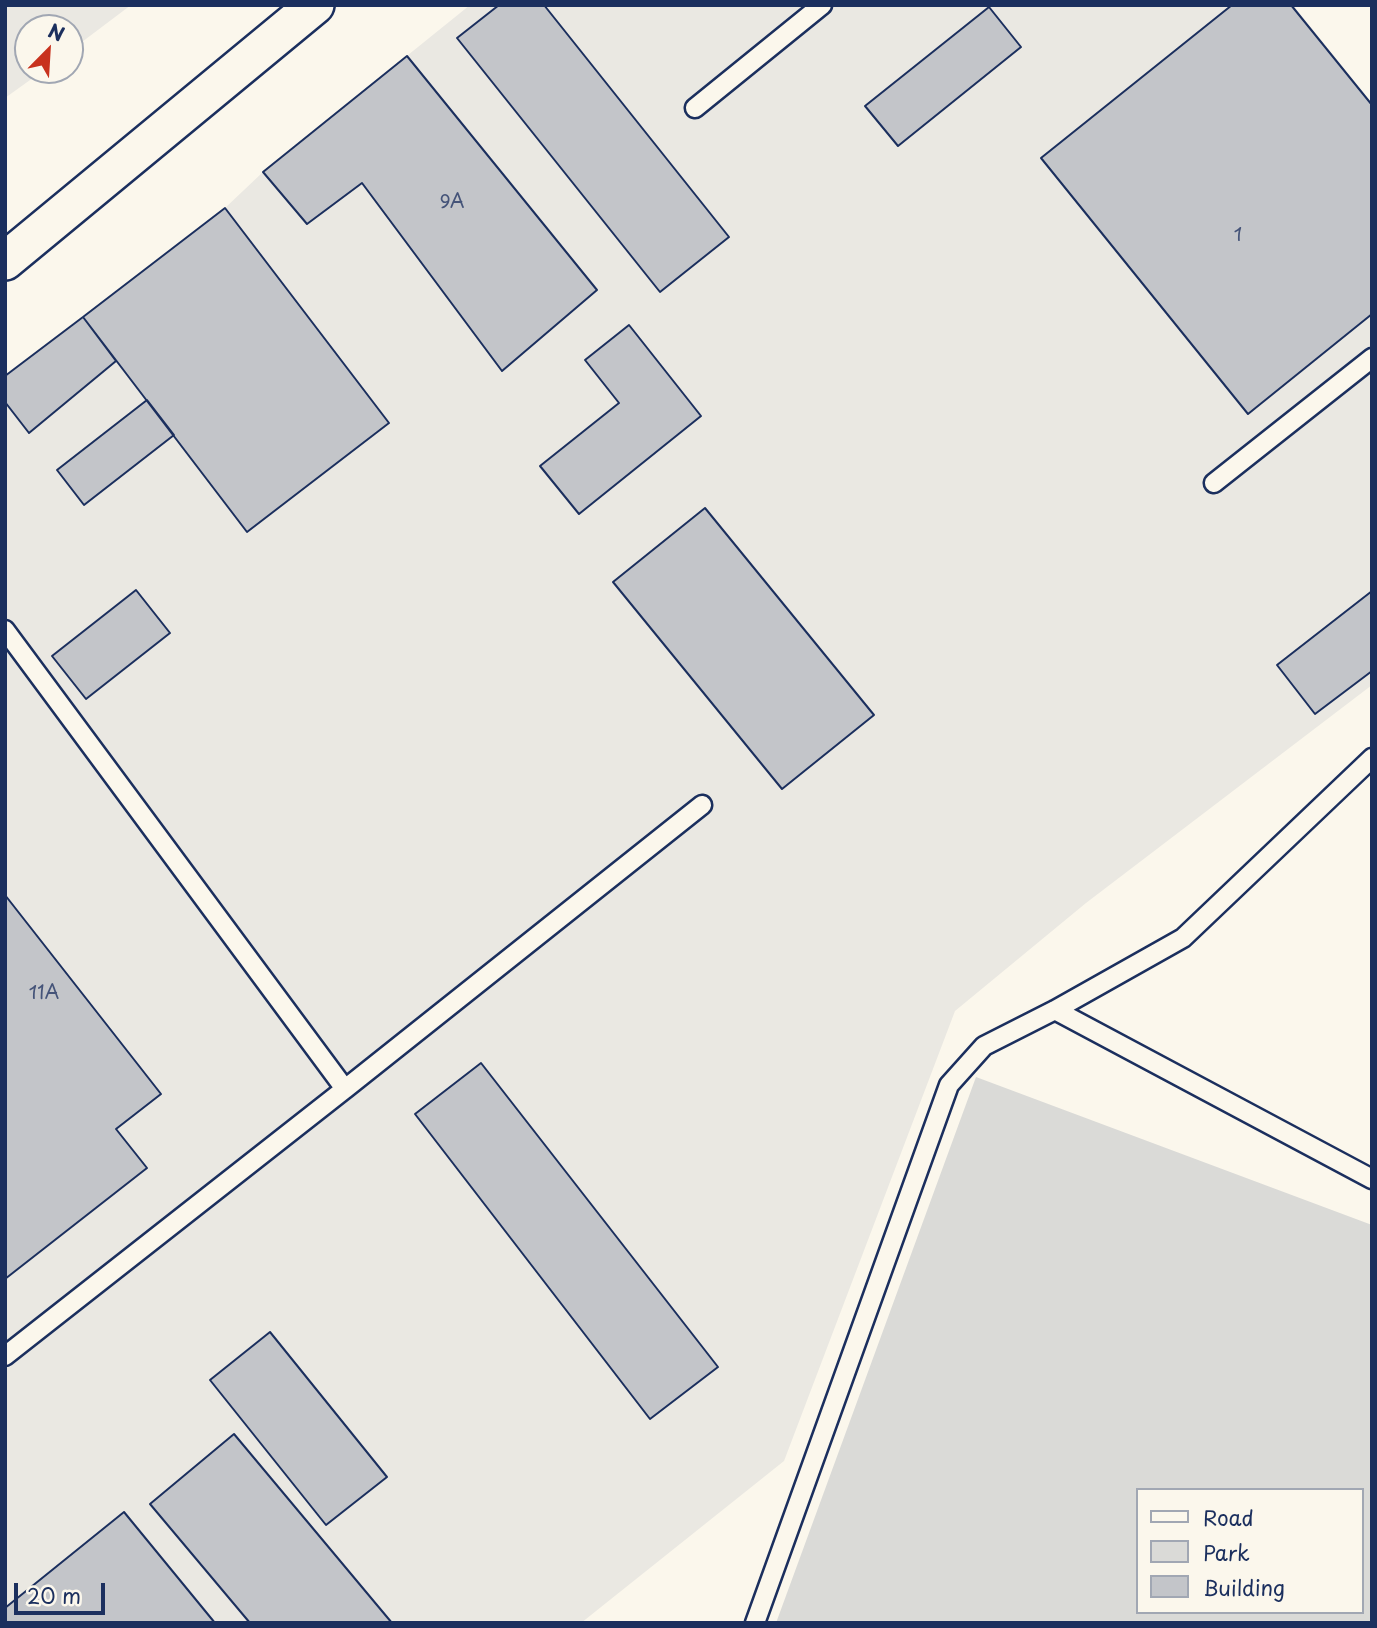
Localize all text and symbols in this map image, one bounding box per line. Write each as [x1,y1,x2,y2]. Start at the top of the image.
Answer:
north arrow [14,14,84,84]
text: N [44,16,69,47]
house number: 9А [439,192,465,214]
house number: 1 [1234,225,1242,247]
house number: 11А [29,983,59,1005]
legend [1136,1488,1363,1614]
text: Road [1203,1501,1254,1533]
text: Park [1203,1536,1250,1568]
scale bar [18,1568,108,1612]
text: Building [1203,1571,1285,1603]
text: 20 m [27,1579,81,1611]

